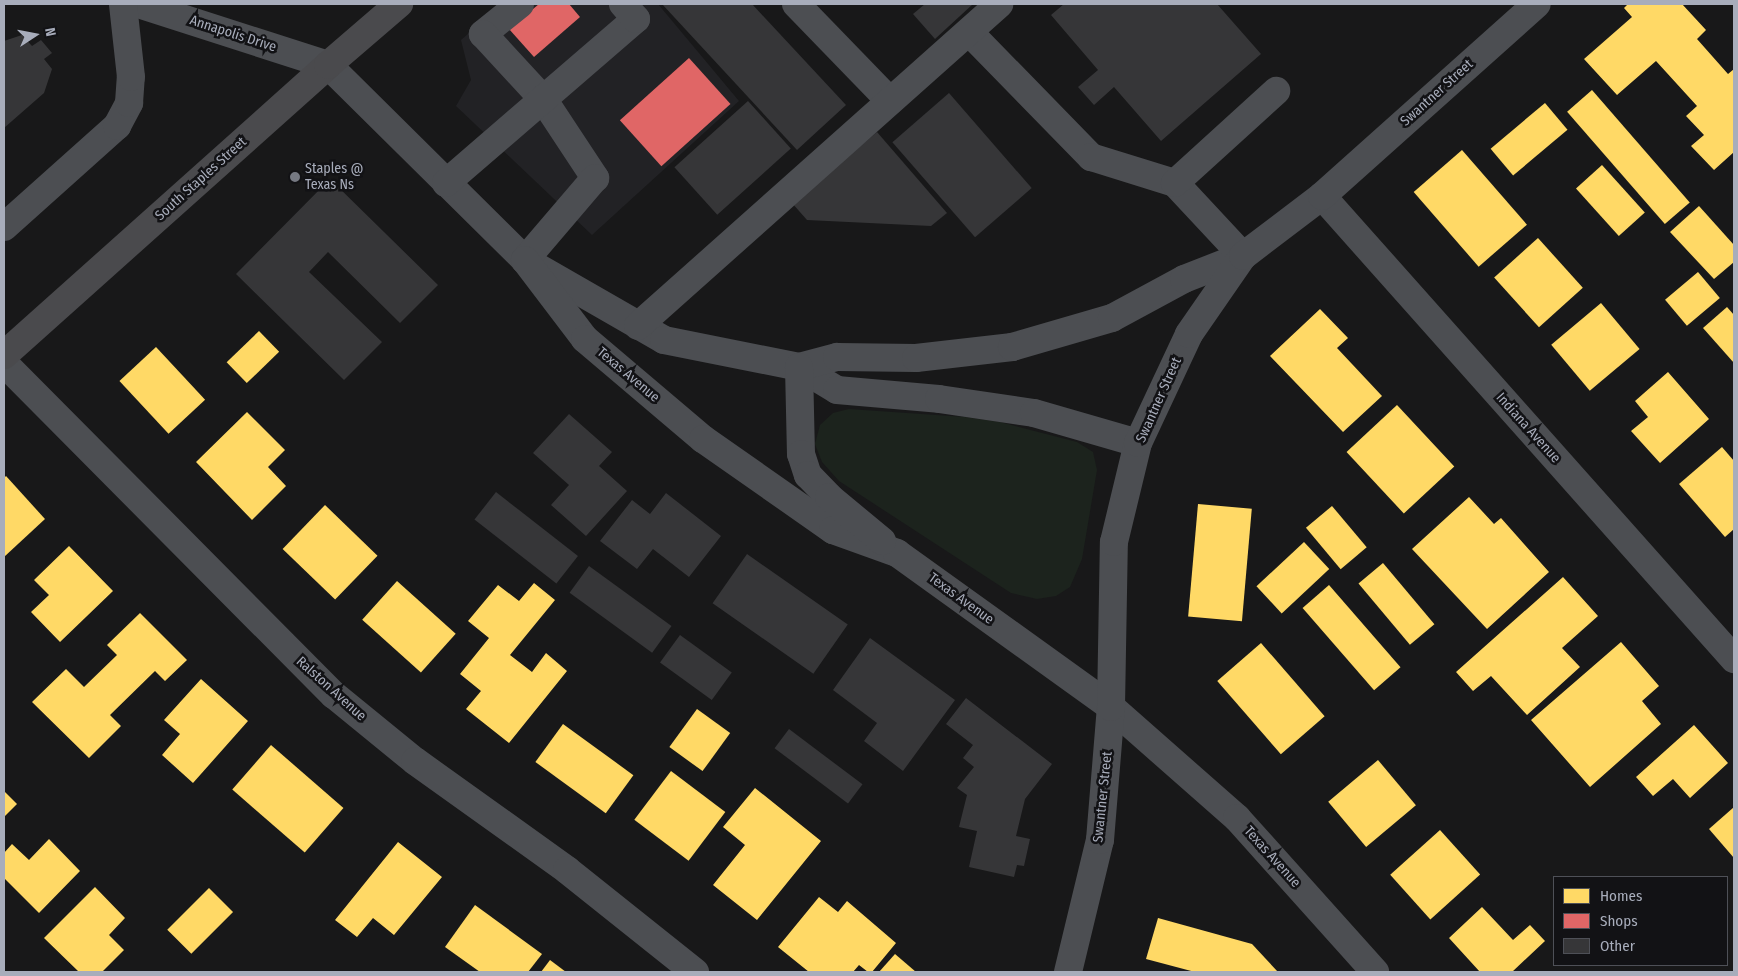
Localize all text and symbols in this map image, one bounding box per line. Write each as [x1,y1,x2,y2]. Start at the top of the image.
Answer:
north arrow [10,10,60,60]
street label: Annapolis Drive [188,12,278,56]
text: N [41,26,59,38]
street label: Swantner Street [1397,56,1477,130]
street label: South Staples Street [152,134,250,224]
place label: Staples @ Texas Ns [305,161,363,193]
marker: Staples @ Texas Ns [289,171,301,183]
street label: Texas Avenue [593,344,663,406]
street label: Swantner Street [1133,355,1185,445]
street label: Indiana Avenue [1492,389,1564,467]
street label: Texas Avenue [925,570,997,628]
street label: Ralston Avenue [293,653,369,725]
street label: Swantner Street [1090,751,1116,843]
street label: Texas Avenue [1240,823,1304,891]
legend [1553,876,1728,966]
text: Homes [1600,887,1642,905]
text: Shops [1600,912,1638,930]
text: Other [1600,937,1635,955]

